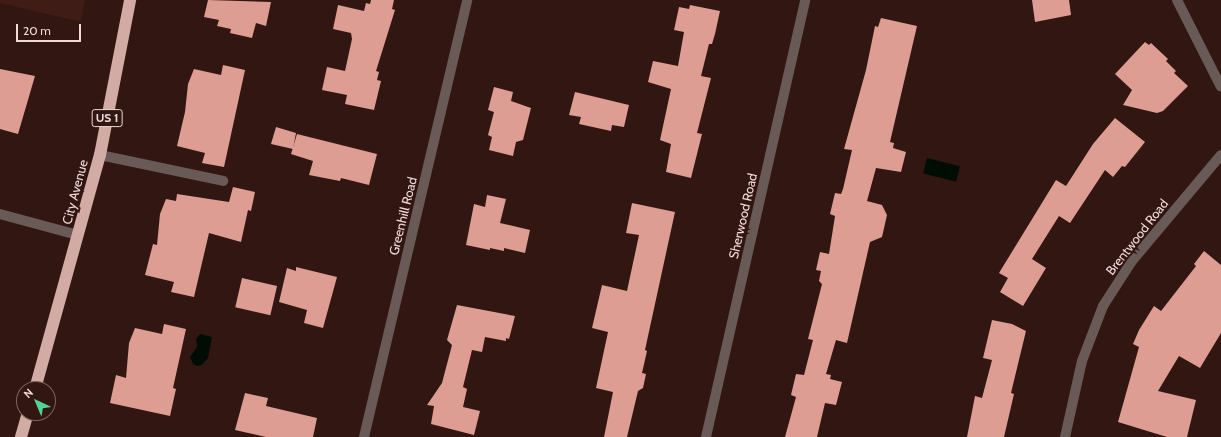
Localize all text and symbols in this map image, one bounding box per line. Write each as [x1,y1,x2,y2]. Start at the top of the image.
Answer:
scale bar [18,16,83,42]
text: 20 m [23,23,51,38]
road number: US 1 [91,108,123,128]
street label: City Avenue [59,158,91,226]
street label: Sherwood Road [726,172,760,260]
street label: Greenhill Road [386,175,420,257]
street label: Brentwood Road [1103,196,1171,278]
north arrow [16,381,56,421]
text: N [21,385,36,401]

